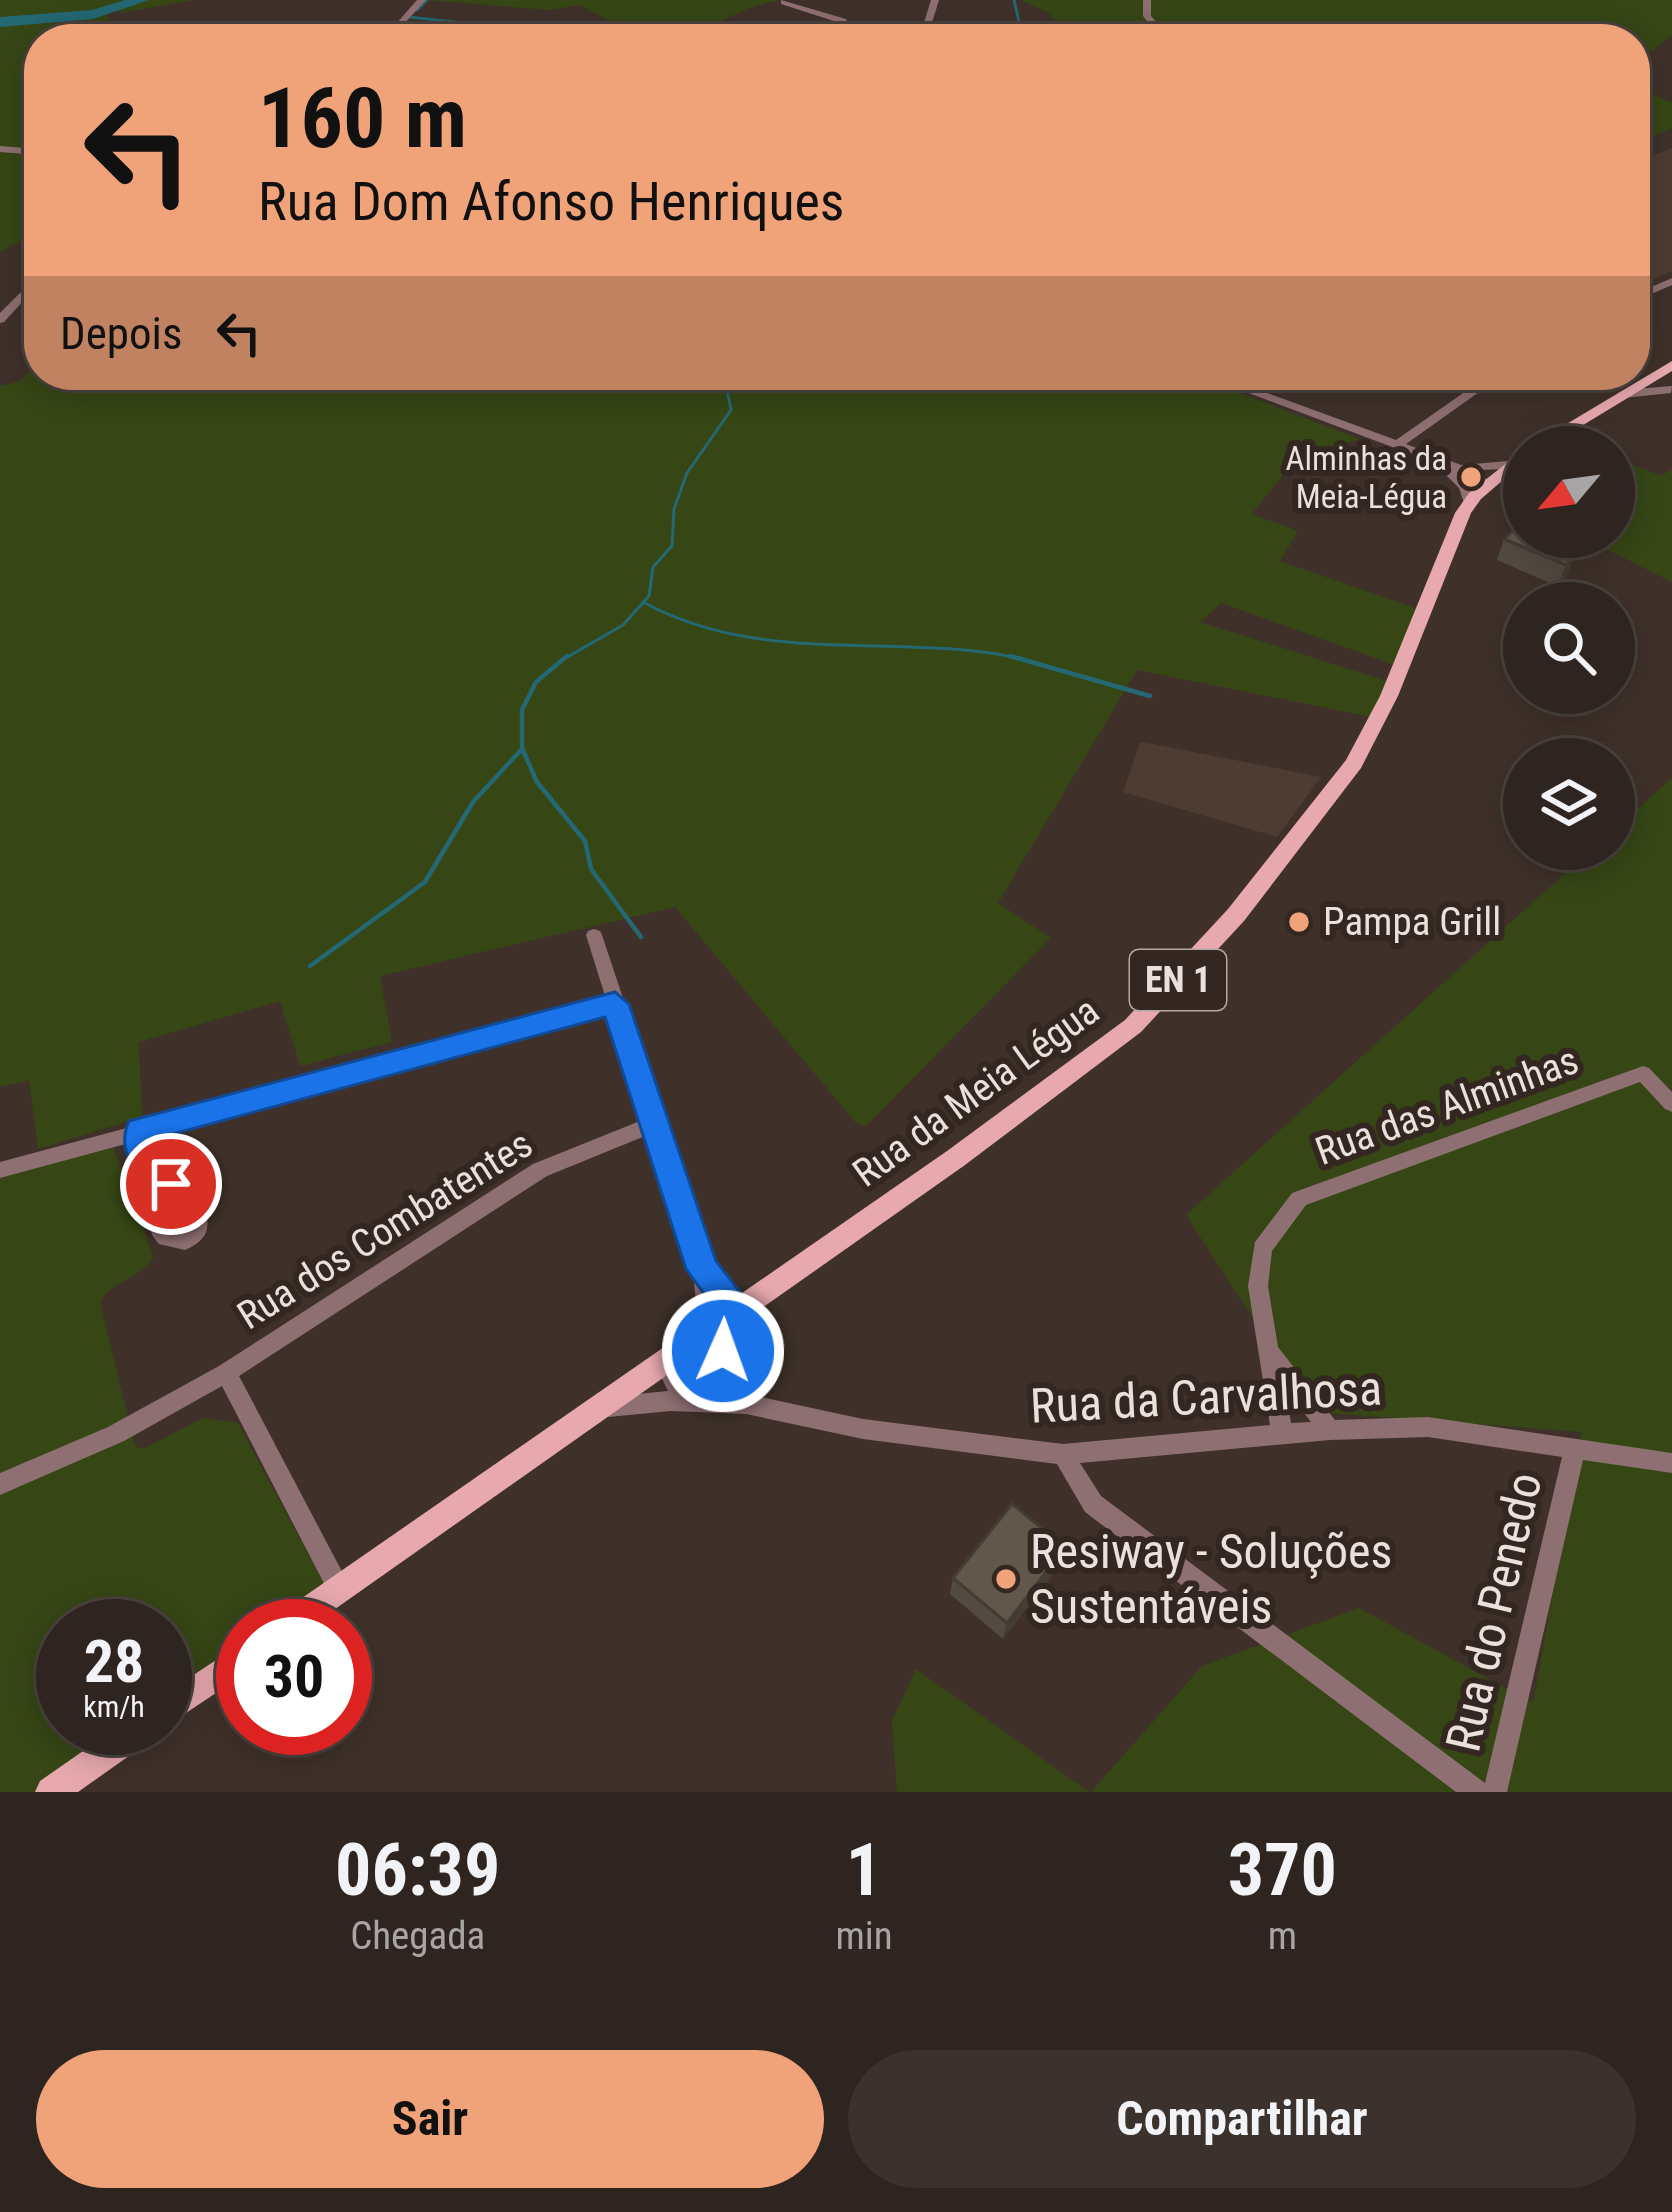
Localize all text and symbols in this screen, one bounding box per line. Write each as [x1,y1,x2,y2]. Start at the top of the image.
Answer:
text: 160 m [258,69,467,168]
icon: left [60,72,216,228]
text: Rua Dom Afonso Henriques [258,170,845,233]
icon: left [206,300,272,366]
text: Depois [60,307,182,360]
north arrow [1503,426,1635,558]
map controls [1503,426,1635,870]
place label: Alminhas da Meia-Légua [1285,439,1447,516]
marker: Alminhas da Meia-Légua [1458,464,1484,490]
button: search [1503,582,1635,714]
button: layers [1503,738,1635,870]
place label: Pampa Grill [1323,899,1501,945]
marker: Pampa Grill [1286,909,1312,935]
road number: EN 1 [1130,950,1226,1010]
street label: Rua da Meia Légua [844,988,1108,1196]
street label: Rua das Alminhas [1310,1037,1584,1175]
street label: Rua dos Combatentes [229,1121,541,1339]
pin [120,1133,222,1235]
icon: arrive [138,1151,204,1217]
position arrow [660,1288,786,1414]
street label: Rua da Carvalhosa [1029,1359,1383,1435]
street label: Rua do Penedo [1434,1467,1554,1757]
place label: Resiway - Soluções Sustentáveis [1030,1523,1393,1635]
marker: Resiway - Soluções Sustentáveis [993,1566,1019,1592]
speed limit sign: 30 [216,1599,372,1755]
text: 28 [84,1626,144,1697]
text: km/h [83,1689,145,1724]
text: 06:39 [335,1828,500,1913]
text: 1 [846,1828,882,1913]
text: 370 [1228,1828,1337,1913]
text: Chegada [350,1913,485,1959]
text: min [835,1913,893,1959]
text: m [1268,1913,1297,1959]
button: Sair [36,2050,824,2188]
button: Compartilhar [848,2050,1636,2188]

